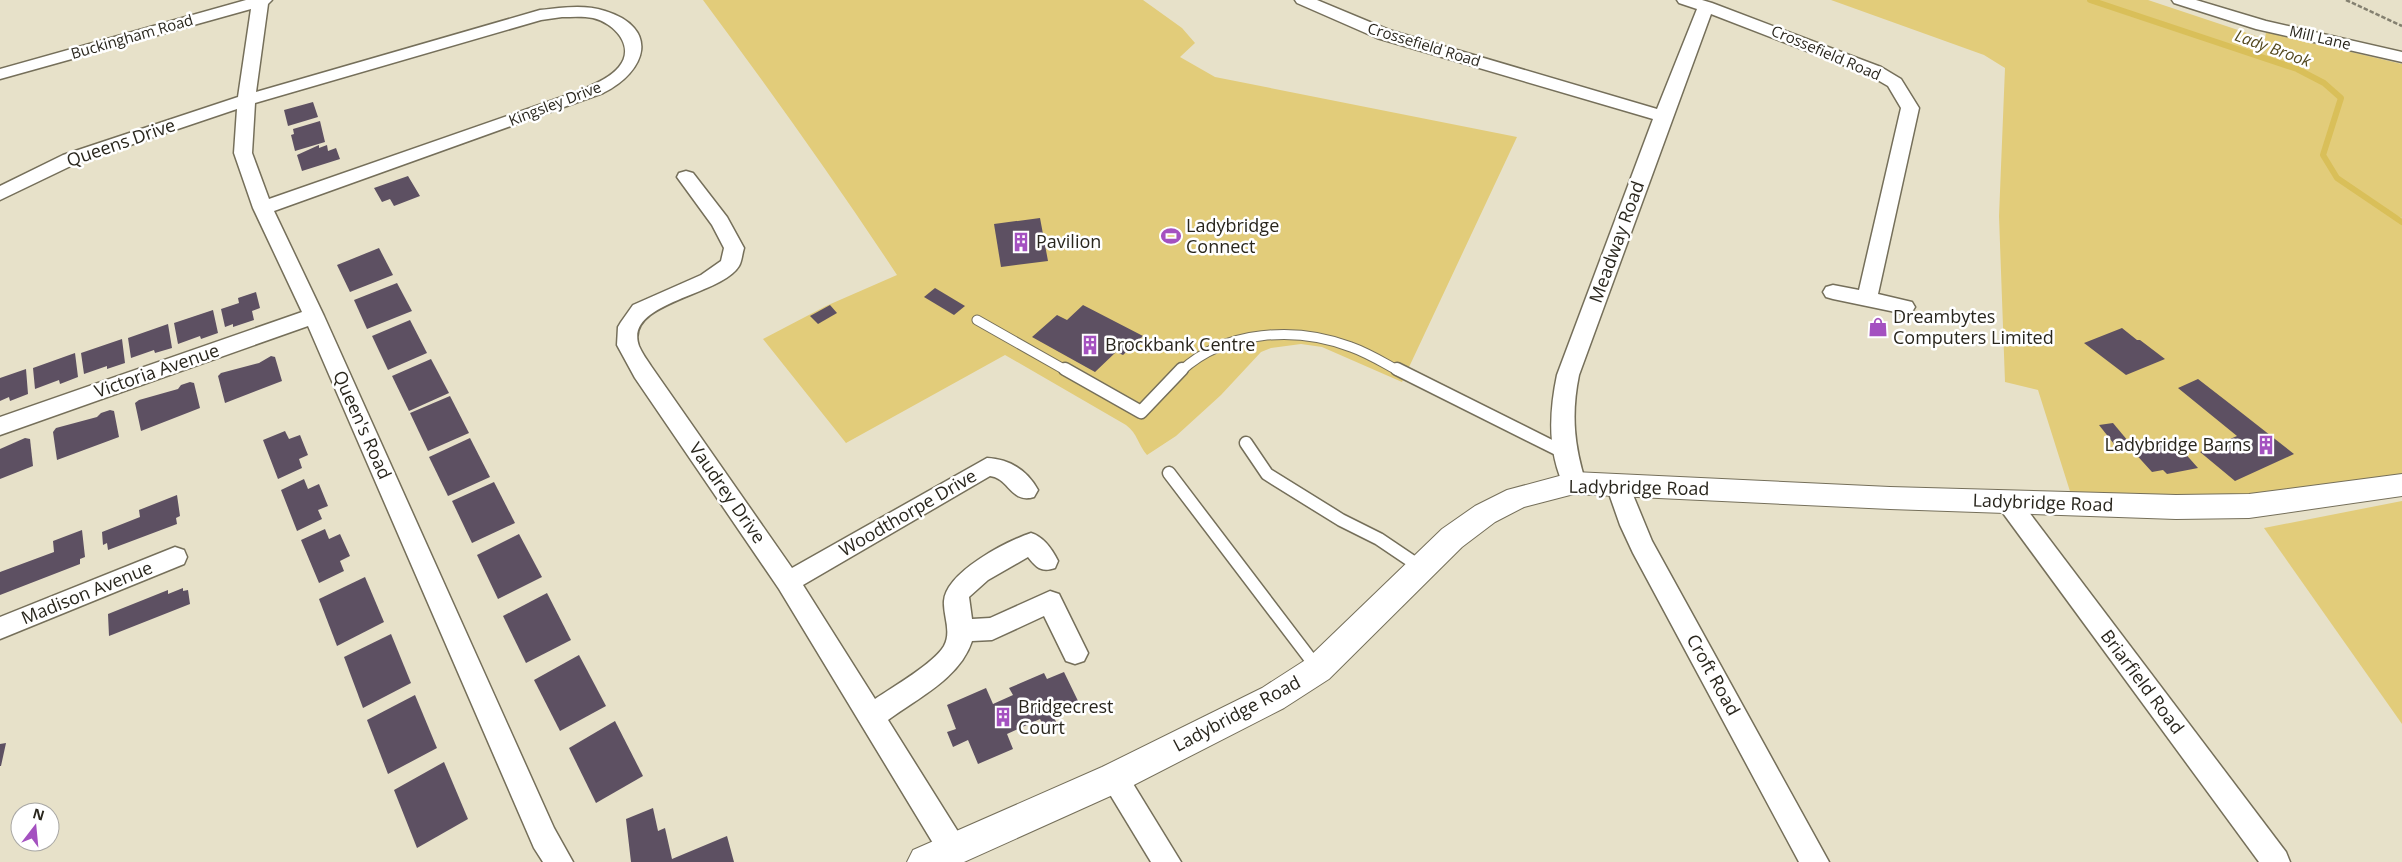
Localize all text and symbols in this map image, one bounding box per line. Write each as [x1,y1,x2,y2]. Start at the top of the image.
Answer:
street label: Buckingham Road [68,9,195,63]
street label: Crossefield Road [1365,17,1483,71]
street label: Crossefield Road [1769,20,1884,84]
street label: Mill Lane [2288,20,2353,54]
water label: Lady Brook [2232,24,2315,72]
street label: Kingsley Drive [505,76,604,130]
street label: Queens Drive [63,112,178,172]
street label: Meadway Road [1583,177,1649,306]
place label: Ladybridge Connect [1186,213,1279,258]
sports icon: Ladybridge Connect [1160,225,1182,247]
place label: Pavilion [1036,229,1101,253]
building icon: Pavilion [1010,231,1032,253]
place label: Dreambytes Computers Limited [1893,304,2054,349]
shop icon: Dreambytes Computers Limited [1867,316,1889,338]
place label: Brockbank Centre [1105,332,1255,356]
building icon: Brockbank Centre [1079,334,1101,356]
street label: Victoria Avenue [91,337,222,403]
street label: Queen's Road [328,367,398,483]
place label: Ladybridge Barns [2104,432,2251,456]
building icon: Ladybridge Barns [2255,434,2277,456]
street label: Vaudrey Drive [684,437,771,548]
street label: Woodthorpe Drive [834,463,981,561]
street label: Ladybridge Road [1568,474,1710,500]
street label: Ladybridge Road [1972,488,2114,516]
street label: Madison Avenue [17,555,156,629]
street label: Briarfield Road [2096,624,2190,738]
street label: Croft Road [1682,630,1746,720]
street label: Ladybridge Road [1169,669,1304,757]
place label: Bridgecrest Court [1018,694,1114,739]
building icon: Bridgecrest Court [992,706,1014,728]
north arrow [10,802,60,852]
text: N [31,803,47,825]

